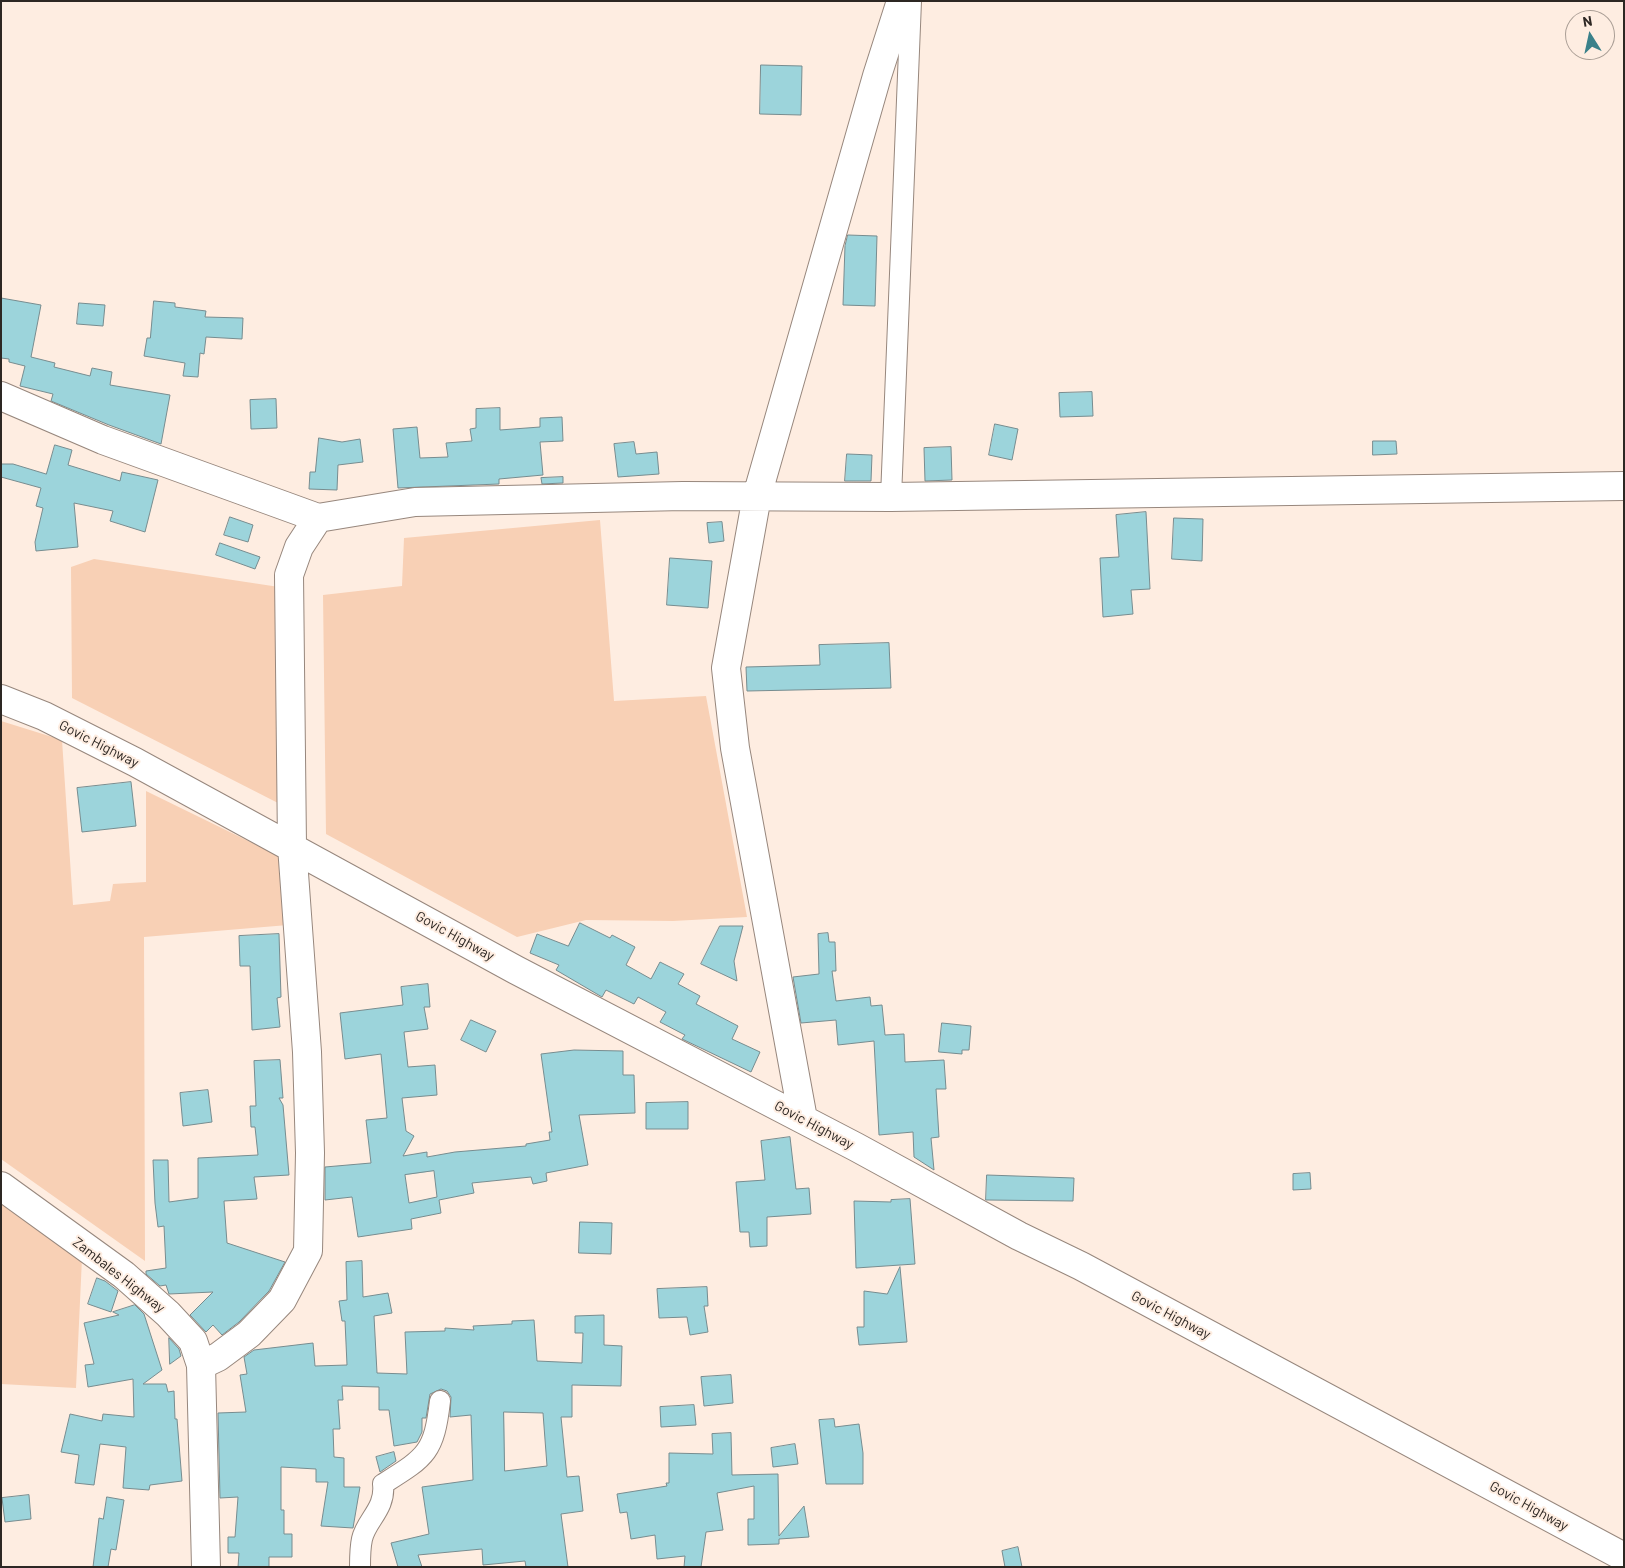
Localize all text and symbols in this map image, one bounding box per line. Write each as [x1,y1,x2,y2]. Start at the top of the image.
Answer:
north arrow [1565,10,1615,60]
text: N [1581,12,1594,30]
street label: Govic Highway [56,717,142,771]
street label: Govic Highway [413,907,497,965]
street label: Govic Highway [772,1097,856,1153]
street label: Zambales Highway [70,1234,168,1316]
street label: Govic Highway [1129,1287,1213,1343]
street label: Govic Highway [1487,1477,1571,1535]

